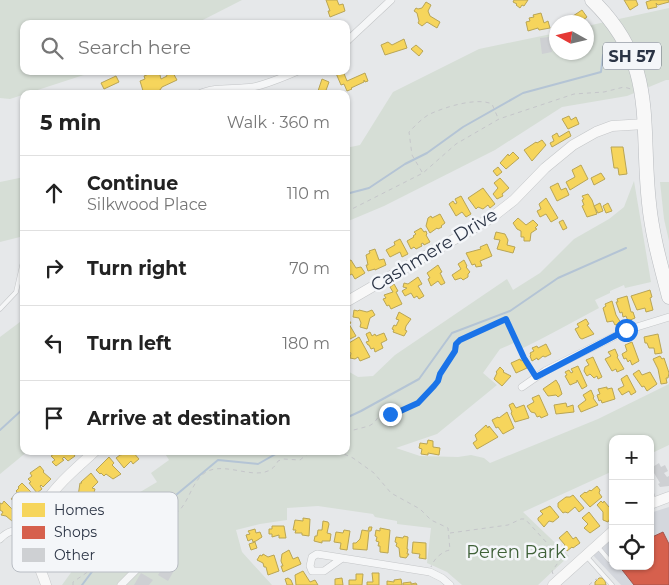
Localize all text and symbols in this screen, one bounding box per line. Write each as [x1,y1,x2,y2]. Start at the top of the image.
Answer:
north arrow [549,15,594,60]
search box [20,20,350,75]
icon: search [38,34,66,62]
text: Search here [78,36,191,59]
road number: SH 57 [603,42,661,70]
text: 5 min [40,110,101,135]
text: Walk · 360 m [227,113,330,132]
text: Continue [87,172,178,195]
icon: ahead [40,179,68,207]
text: 110 m [287,184,330,203]
text: Silkwood Place [87,195,207,214]
street label: Cashmere Drive [367,203,501,296]
icon: right [40,254,68,282]
text: Turn right [87,257,187,280]
text: 70 m [289,259,330,278]
route start [615,319,638,342]
icon: left [40,329,68,357]
text: Turn left [87,332,172,355]
text: 180 m [282,334,330,353]
route end [379,403,402,426]
icon: arrive [40,404,68,432]
text: Arrive at destination [87,407,291,430]
map controls [609,435,654,570]
button: + [609,435,654,480]
button: − [609,480,654,525]
legend [12,492,178,572]
text: Homes [54,501,104,519]
text: Shops [54,523,97,541]
button: locate [609,525,654,570]
park label: Peren Park [466,541,566,563]
text: Other [54,546,95,564]

